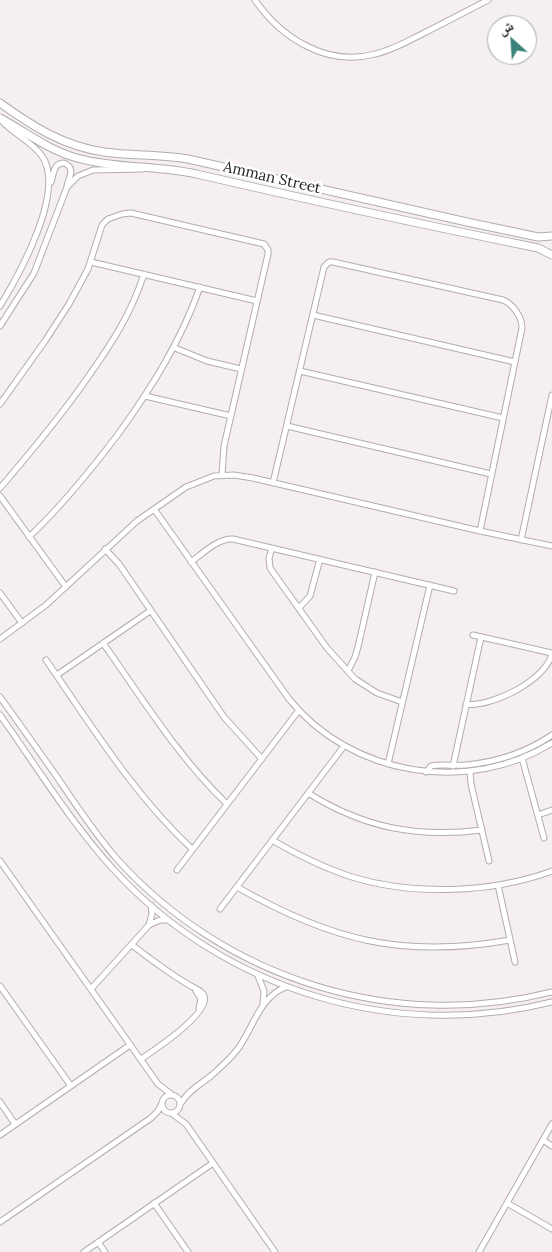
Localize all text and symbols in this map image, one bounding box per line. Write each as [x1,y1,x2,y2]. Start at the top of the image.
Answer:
north arrow [487,15,537,65]
text: ش [495,16,516,39]
street label: Amman Street [221,158,323,198]

